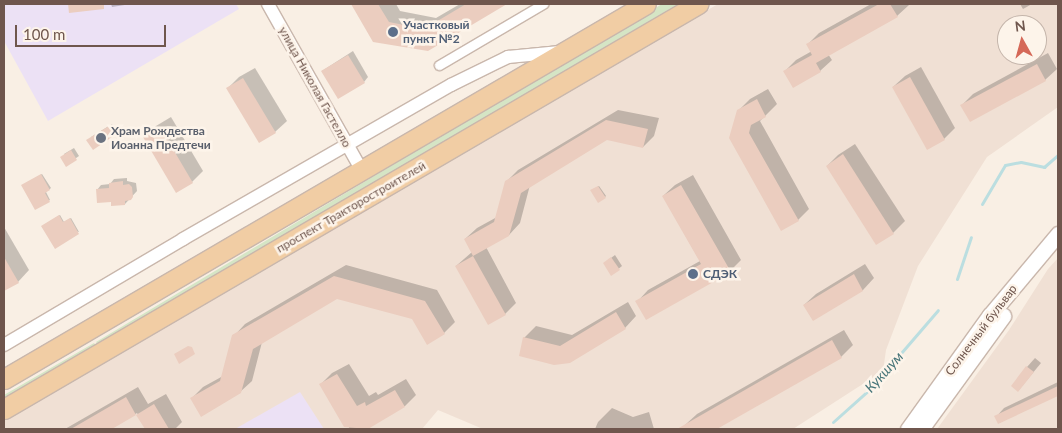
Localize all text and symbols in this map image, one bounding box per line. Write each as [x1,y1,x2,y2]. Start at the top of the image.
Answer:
scale bar [18,15,169,47]
north arrow [997,15,1047,65]
text: N [1014,17,1027,35]
place label: Участковый пункт №2 [403,18,470,46]
street label: улица Николая Гастелло [276,24,354,150]
text: 100 m [23,25,65,43]
marker: Участковый пункт №2 [387,26,399,38]
place label: Храм Рождества Иоанна Предтечи [111,124,211,152]
marker: Храм Рождества Иоанна Предтечи [95,132,107,144]
street label: проспект Тракторостроителей [274,158,428,256]
place label: СДЭК [703,267,737,281]
marker: СДЭК [687,268,699,280]
street label: Солнечный бульвар [942,282,1020,378]
water label: Кукшум [861,348,907,396]

